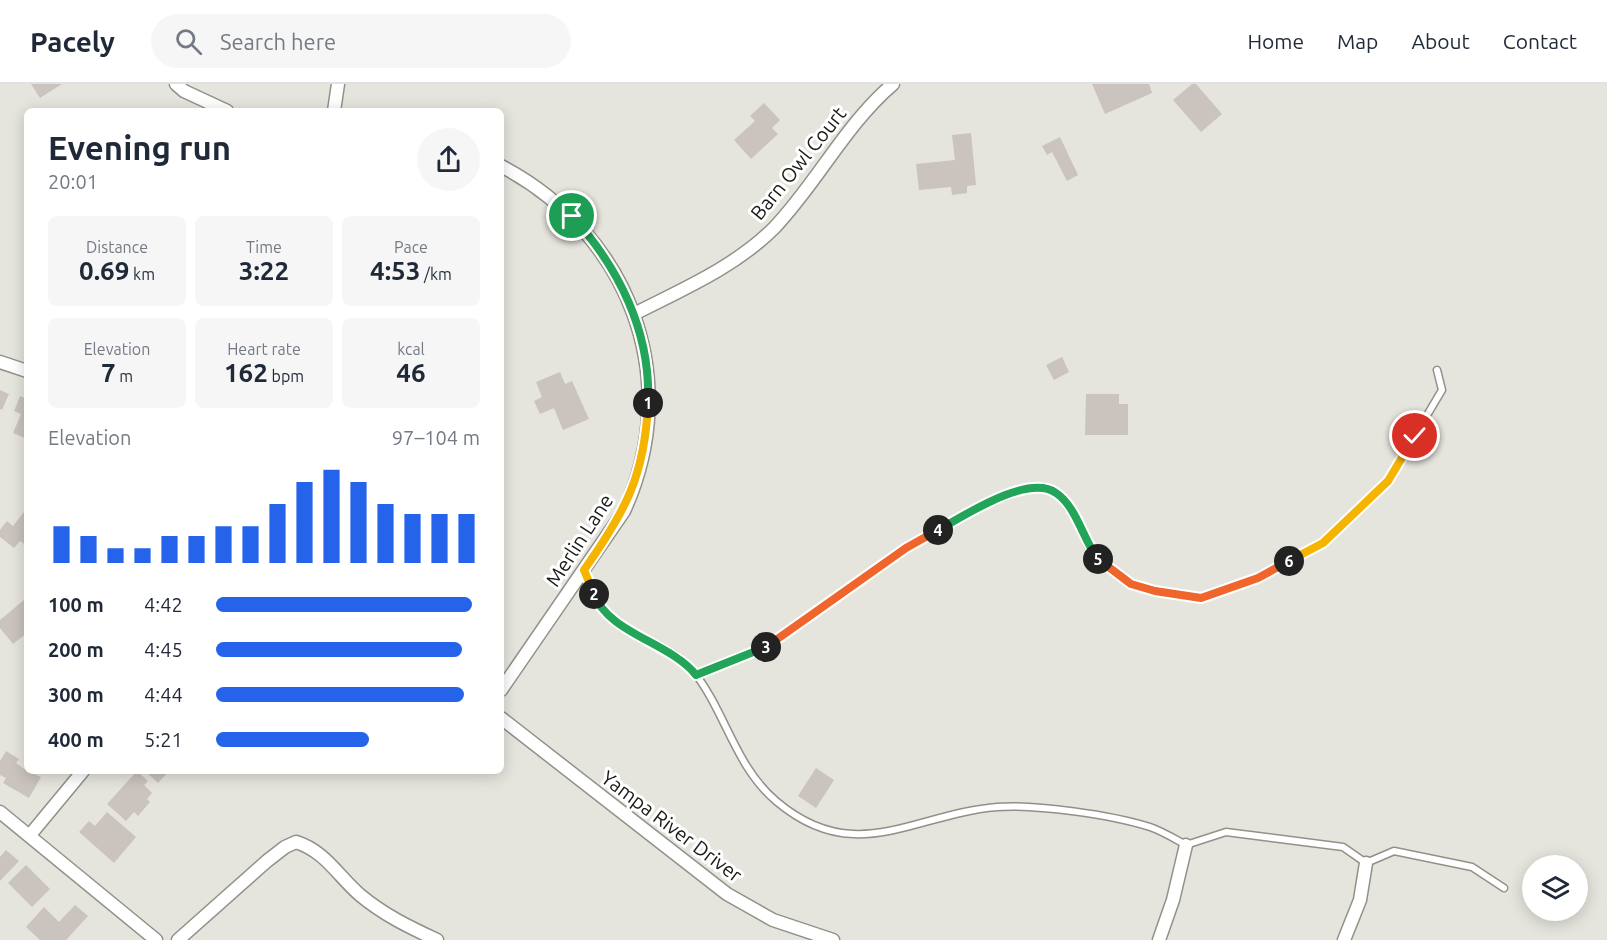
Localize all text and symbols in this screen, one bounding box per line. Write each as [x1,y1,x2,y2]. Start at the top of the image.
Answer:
search box [151,14,571,68]
icon: search [172,25,205,58]
text: Pacely [30,26,115,57]
text: Search here [220,29,336,54]
text: Home [1247,29,1304,53]
text: Map [1337,29,1378,53]
text: About [1411,29,1470,53]
text: Contact [1503,29,1577,53]
street label: Barn Owl Court [746,102,851,224]
button: share [417,128,480,191]
text: Evening run [48,129,231,166]
text: 20:01 [48,170,98,193]
pin [546,190,597,241]
icon: arrive [555,199,588,232]
text: Distance [86,238,148,256]
text: Time [246,238,282,256]
text: Pace [394,238,428,256]
text: 0.69 [79,256,129,285]
text: 3:22 [239,256,289,285]
text: 4:53 [370,256,420,285]
text: km [129,265,155,283]
text: /km [420,265,452,283]
text: Elevation [84,340,150,358]
text: Heart rate [227,340,301,358]
text: kcal [397,340,425,358]
text: 7 [101,358,116,387]
text: 162 [224,358,268,387]
text: 46 [396,358,426,387]
text: m [116,367,133,385]
text: bpm [268,367,304,385]
pin: 1 [633,388,663,418]
text: 1 [643,394,653,412]
pin [1389,410,1440,461]
icon: check [1398,419,1431,452]
text: Elevation [48,426,131,449]
text: 97–104 m [392,426,480,449]
street label: Merlin Lane [541,490,617,590]
pin: 4 [923,515,953,545]
text: 4 [933,521,943,539]
pin: 5 [1083,544,1113,574]
pin: 6 [1274,546,1304,576]
text: 5 [1093,550,1103,568]
text: 6 [1284,552,1294,570]
pin: 2 [579,579,609,609]
text: 2 [589,585,599,603]
text: 100 m [48,593,104,616]
text: 4:42 [144,593,183,616]
pin: 3 [751,632,781,662]
text: 200 m [48,638,104,661]
text: 4:45 [144,638,183,661]
text: 3 [761,638,771,656]
text: 300 m [48,683,104,706]
text: 4:44 [144,683,183,706]
text: 400 m [48,728,104,751]
text: 5:21 [144,728,183,751]
street label: Yampa River Driver [597,766,747,887]
map controls [1522,855,1588,921]
button: layers [1522,855,1588,921]

